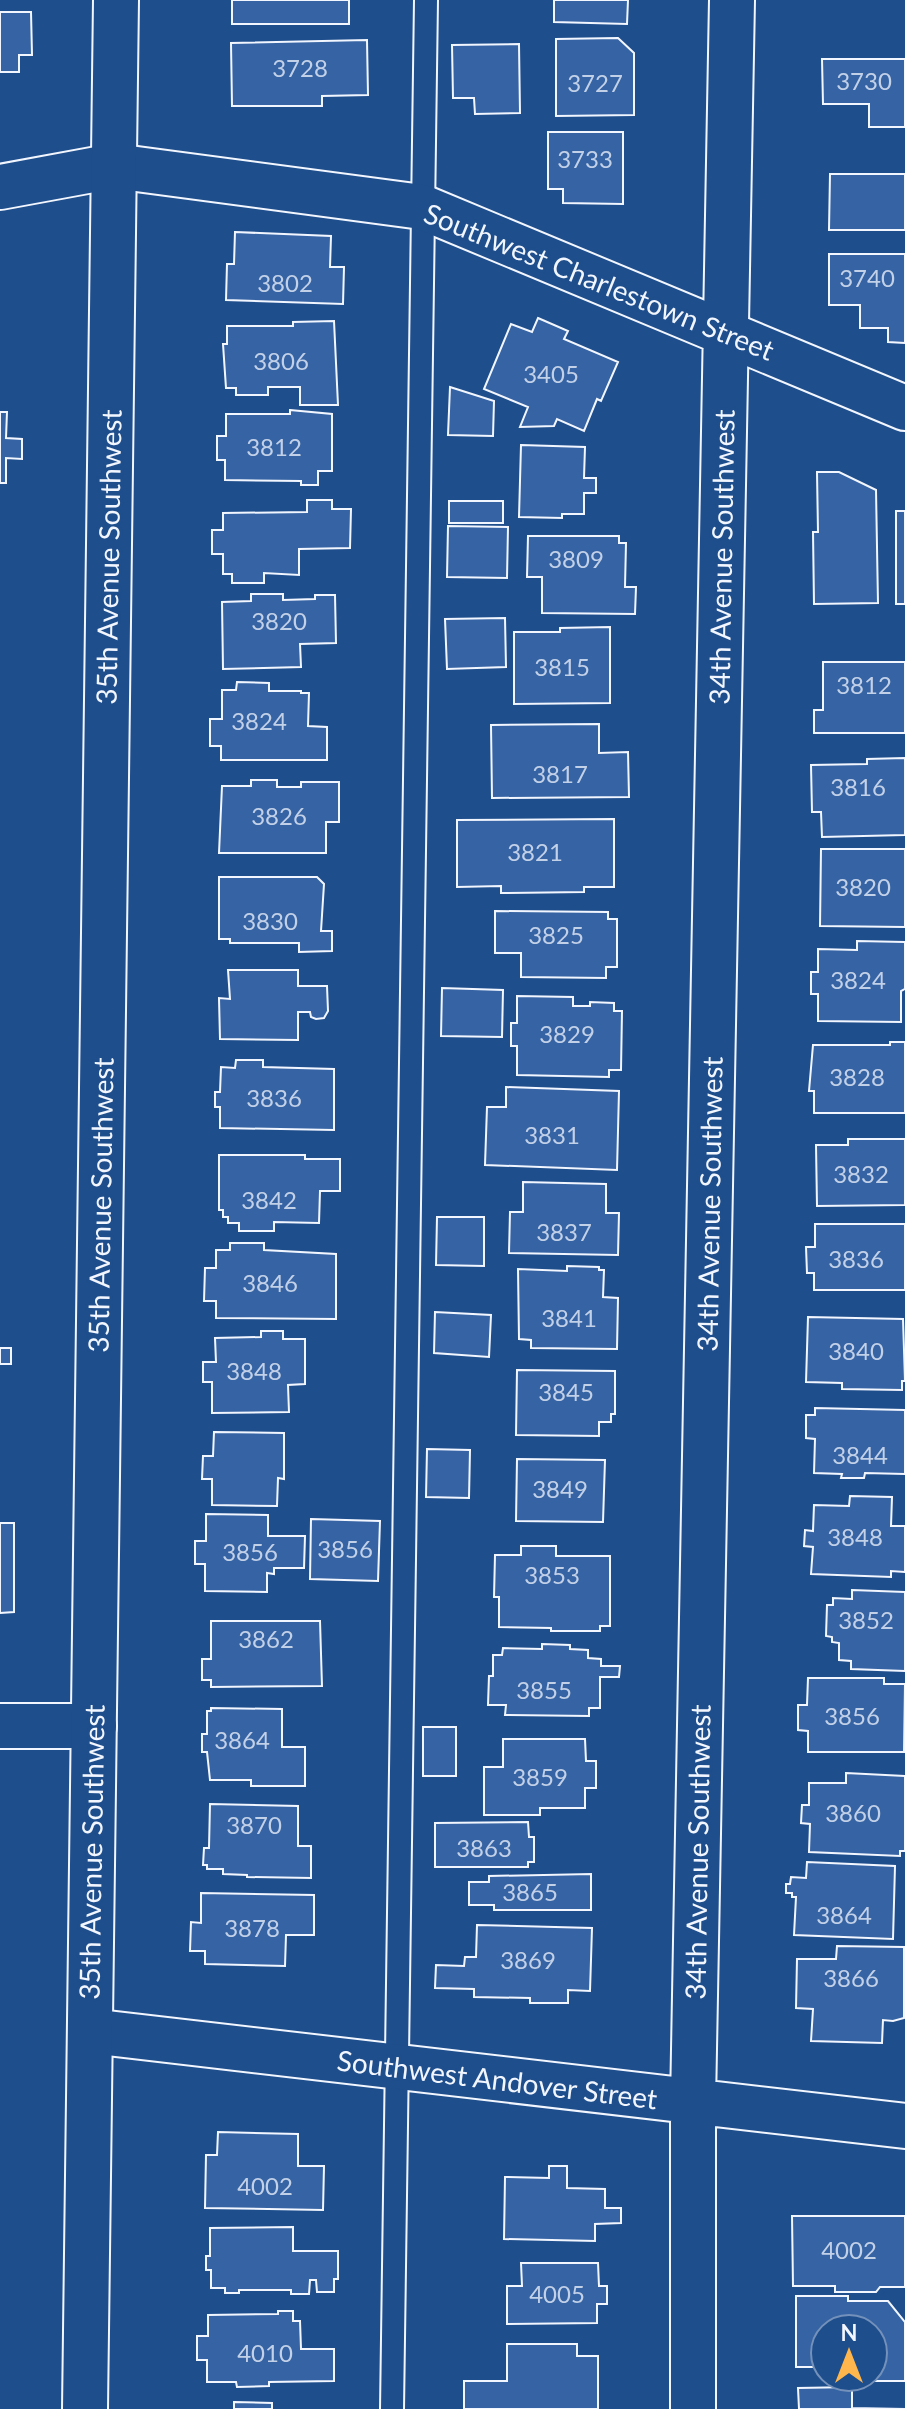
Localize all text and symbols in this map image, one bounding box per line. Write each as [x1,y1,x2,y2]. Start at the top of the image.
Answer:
house number: 3728 [272,53,328,82]
house number: 3730 [836,66,892,95]
house number: 3727 [567,68,623,97]
house number: 3733 [557,144,613,173]
street label: Southwest Charlestown Street [420,195,779,367]
house number: 3740 [839,263,895,292]
house number: 3802 [257,268,313,297]
house number: 3806 [253,346,309,375]
house number: 3405 [523,359,579,388]
street label: 35th Avenue Southwest [88,409,128,705]
street label: 34th Avenue Southwest [701,409,741,705]
house number: 3812 [246,432,302,461]
house number: 3809 [548,544,604,573]
house number: 3820 [251,606,307,635]
house number: 3815 [534,652,590,681]
house number: 3812 [836,670,892,699]
house number: 3824 [231,706,287,735]
house number: 3817 [532,759,588,788]
house number: 3816 [830,772,886,801]
house number: 3826 [251,801,307,830]
house number: 3821 [507,837,563,866]
house number: 3820 [835,872,891,901]
house number: 3830 [242,906,298,935]
house number: 3825 [528,920,584,949]
house number: 3824 [830,965,886,994]
house number: 3829 [539,1019,595,1048]
street label: 34th Avenue Southwest [689,1056,729,1352]
street label: 35th Avenue Southwest [80,1057,120,1353]
house number: 3828 [829,1062,885,1091]
house number: 3836 [246,1083,302,1112]
house number: 3831 [524,1120,580,1149]
house number: 3832 [833,1159,889,1188]
house number: 3842 [241,1185,297,1214]
house number: 3837 [536,1217,592,1246]
house number: 3836 [828,1244,884,1273]
house number: 3846 [242,1268,298,1297]
house number: 3841 [541,1303,597,1332]
house number: 3840 [828,1336,884,1365]
house number: 3848 [226,1356,282,1385]
house number: 3845 [538,1377,594,1406]
house number: 3844 [832,1440,888,1469]
house number: 3849 [532,1474,588,1503]
house number: 3848 [827,1522,883,1551]
house number: 3856 [317,1534,373,1563]
house number: 3856 [222,1537,278,1566]
house number: 3853 [524,1560,580,1589]
house number: 3852 [838,1605,894,1634]
house number: 3862 [238,1624,294,1653]
house number: 3855 [516,1675,572,1704]
house number: 3856 [824,1701,880,1730]
street label: 35th Avenue Southwest [71,1704,111,2000]
street label: 34th Avenue Southwest [677,1704,717,2000]
house number: 3864 [214,1725,270,1754]
house number: 3859 [512,1762,568,1791]
house number: 3860 [825,1798,881,1827]
house number: 3870 [226,1810,282,1839]
house number: 3863 [456,1833,512,1862]
house number: 3865 [502,1877,558,1906]
house number: 3864 [816,1900,872,1929]
house number: 3878 [224,1913,280,1942]
house number: 3869 [500,1945,556,1974]
house number: 3866 [823,1963,879,1992]
street label: Southwest Andover Street [335,2043,659,2116]
house number: 4002 [237,2171,293,2200]
house number: 4002 [821,2235,877,2264]
house number: 4005 [529,2279,585,2308]
north arrow [809,2313,889,2393]
text: N [841,2319,857,2346]
house number: 4010 [237,2338,293,2367]

